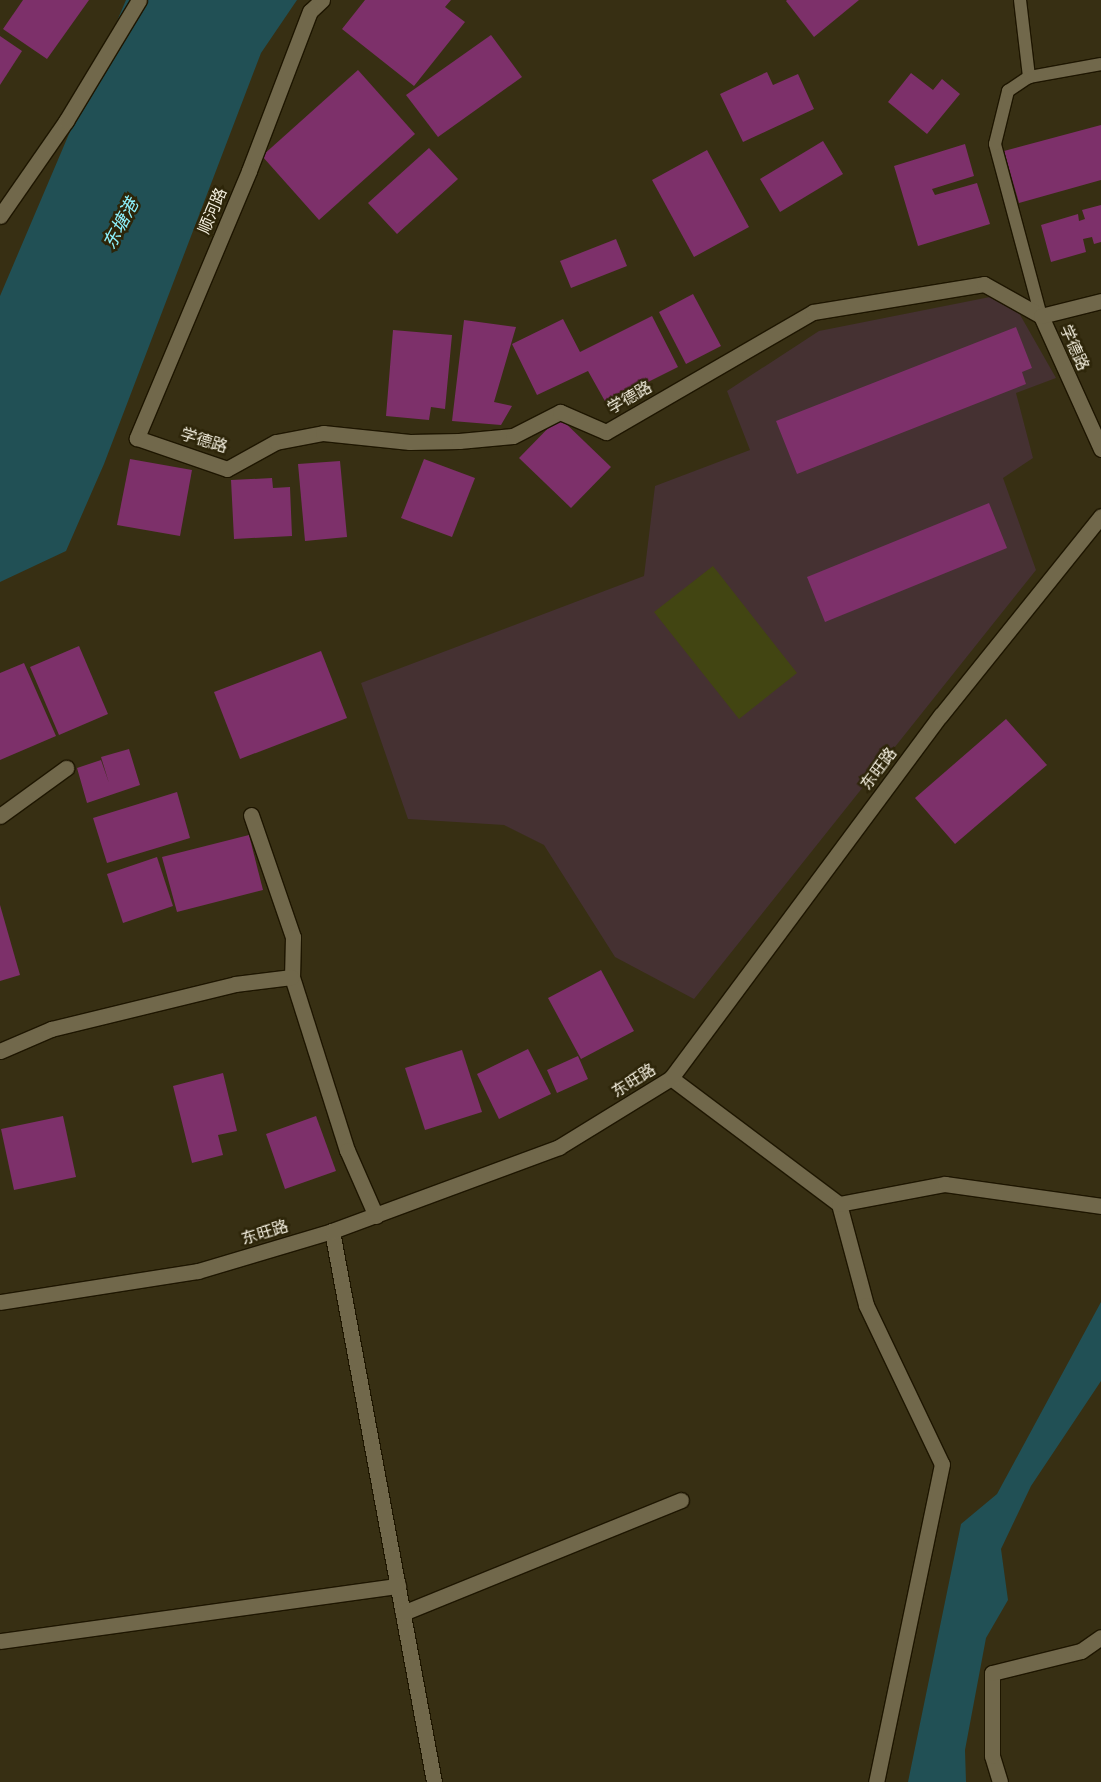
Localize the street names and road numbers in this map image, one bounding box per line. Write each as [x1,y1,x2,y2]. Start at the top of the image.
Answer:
street label: 顺河路 [195,185,231,237]
street label: 学德路 [1055,322,1093,374]
street label: 学德路 [604,378,656,418]
street label: 学德路 [178,425,230,457]
street label: 东旺路 [857,744,901,794]
street label: 东旺路 [609,1060,659,1102]
street label: 东旺路 [239,1217,291,1249]

